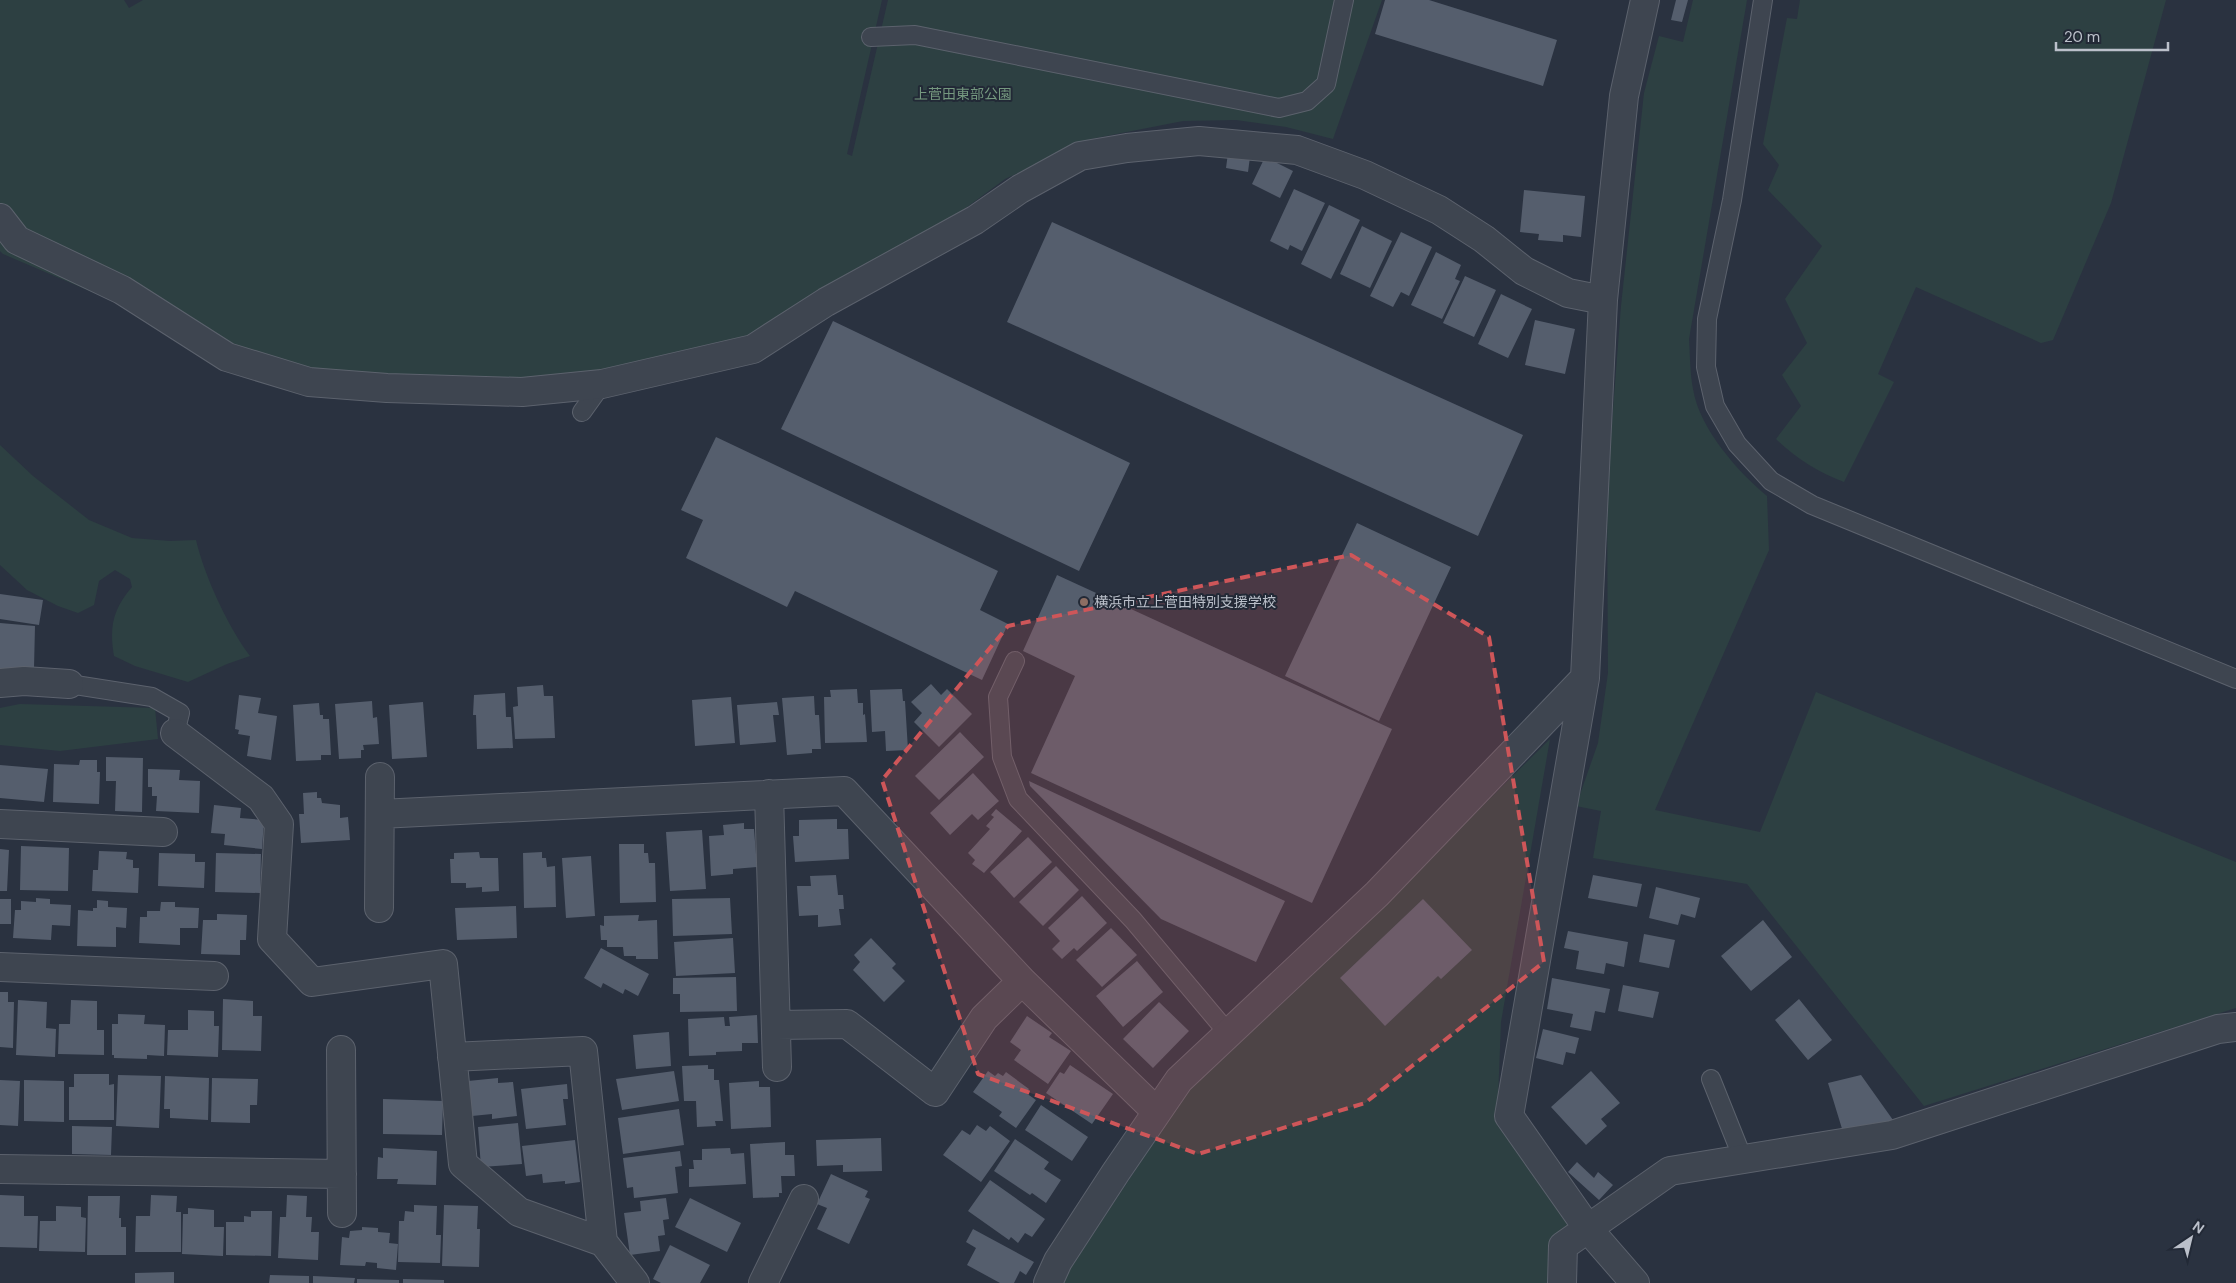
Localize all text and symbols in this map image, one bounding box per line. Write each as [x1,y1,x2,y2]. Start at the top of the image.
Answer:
scale bar [2056,20,2168,52]
text: 20 m [2064,27,2100,47]
park label: 上菅田東部公園 [914,85,1012,103]
place label: 横浜市立上菅田特別支援学校 [1094,593,1276,611]
marker: 横浜市立上菅田特別支援学校 [1078,596,1090,608]
north arrow [2166,1213,2216,1263]
text: N [2189,1217,2208,1238]

